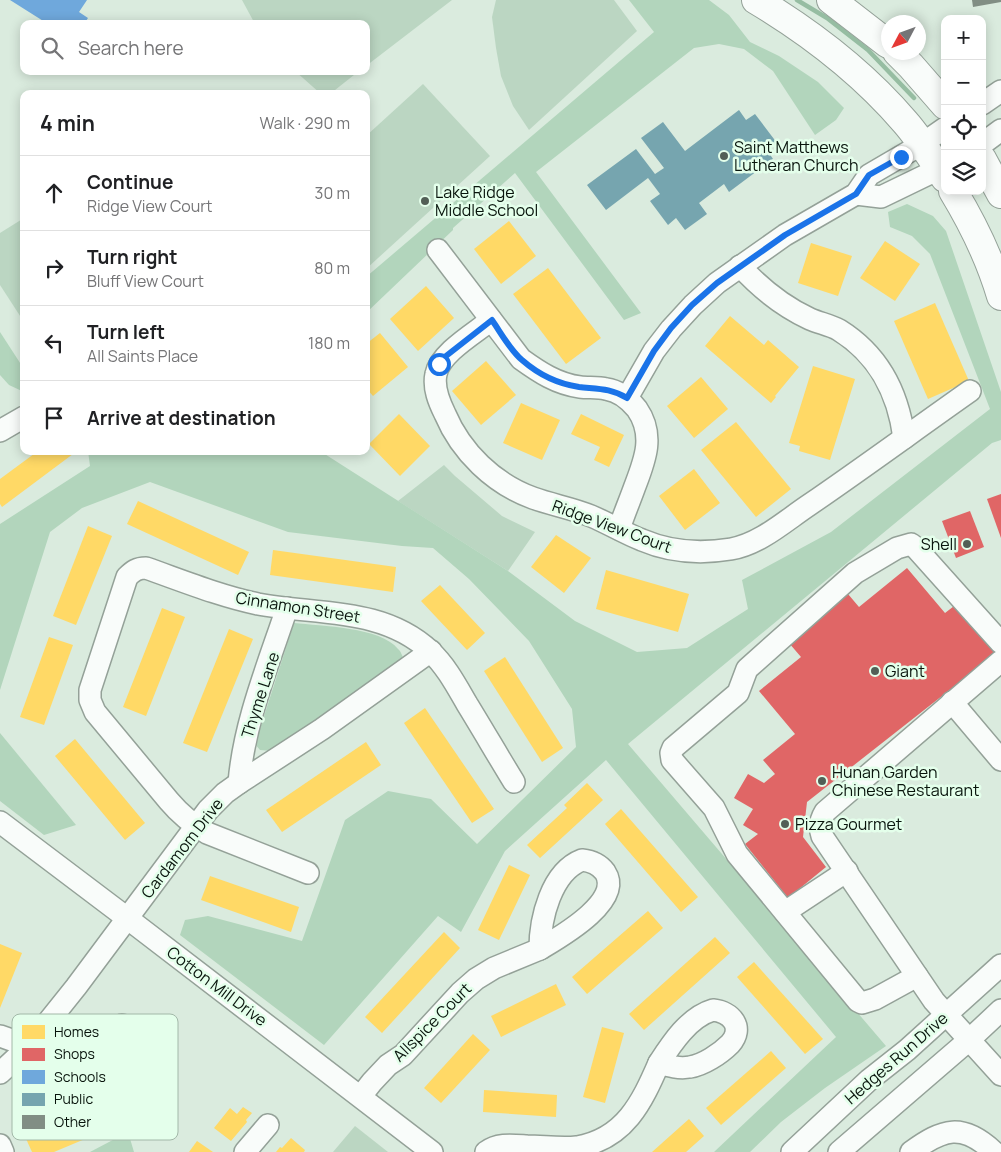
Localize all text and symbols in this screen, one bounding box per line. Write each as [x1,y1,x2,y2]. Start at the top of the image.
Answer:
north arrow [881,15,926,60]
map controls [941,15,986,195]
button: + [941,15,986,60]
search box [20,20,370,75]
icon: search [38,34,66,62]
text: Search here [78,35,184,61]
button: − [941,60,986,105]
button: locate [941,105,986,150]
text: 4 min [40,109,95,137]
text: Walk · 290 m [260,112,350,134]
place label: Saint Matthews Lutheran Church [734,136,858,176]
route end [890,146,913,169]
marker: Saint Matthews Lutheran Church [718,150,730,162]
button: layers [941,150,986,195]
text: Continue [87,169,173,195]
icon: ahead [40,179,68,207]
place label: Lake Ridge Middle School [435,181,538,221]
text: 30 m [315,182,350,204]
text: Ridge View Court [87,195,213,217]
marker: Lake Ridge Middle School [419,195,431,207]
text: Turn right [87,244,177,270]
icon: right [40,254,68,282]
text: 80 m [314,257,350,279]
text: Bluff View Court [87,270,204,292]
text: Turn left [87,319,165,345]
icon: left [40,329,68,357]
text: 180 m [308,332,350,354]
text: All Saints Place [87,345,198,367]
route start [428,353,451,376]
icon: arrive [40,404,68,432]
text: Arrive at destination [87,405,276,431]
street label: Ridge View Court [549,494,675,558]
place label: Shell [921,533,957,555]
marker: Shell [961,538,973,550]
street label: Cinnamon Street [234,586,362,628]
street label: Thyme Lane [236,649,284,741]
place label: Giant [885,660,925,682]
marker: Giant [869,665,881,677]
place label: Hunan Garden Chinese Restaurant [832,761,979,801]
marker: Hunan Garden Chinese Restaurant [816,775,828,787]
street label: Cardamom Drive [136,793,228,903]
place label: Pizza Gourmet [795,813,902,835]
marker: Pizza Gourmet [779,818,791,830]
street label: Cotton Mill Drive [162,941,272,1031]
street label: Allspice Court [388,978,476,1066]
street label: Hedges Run Drive [840,1007,952,1109]
legend [12,1014,178,1140]
text: Homes [54,1022,99,1041]
text: Shops [54,1044,95,1063]
text: Schools [54,1067,106,1086]
text: Public [54,1089,94,1108]
text: Other [54,1112,91,1131]

